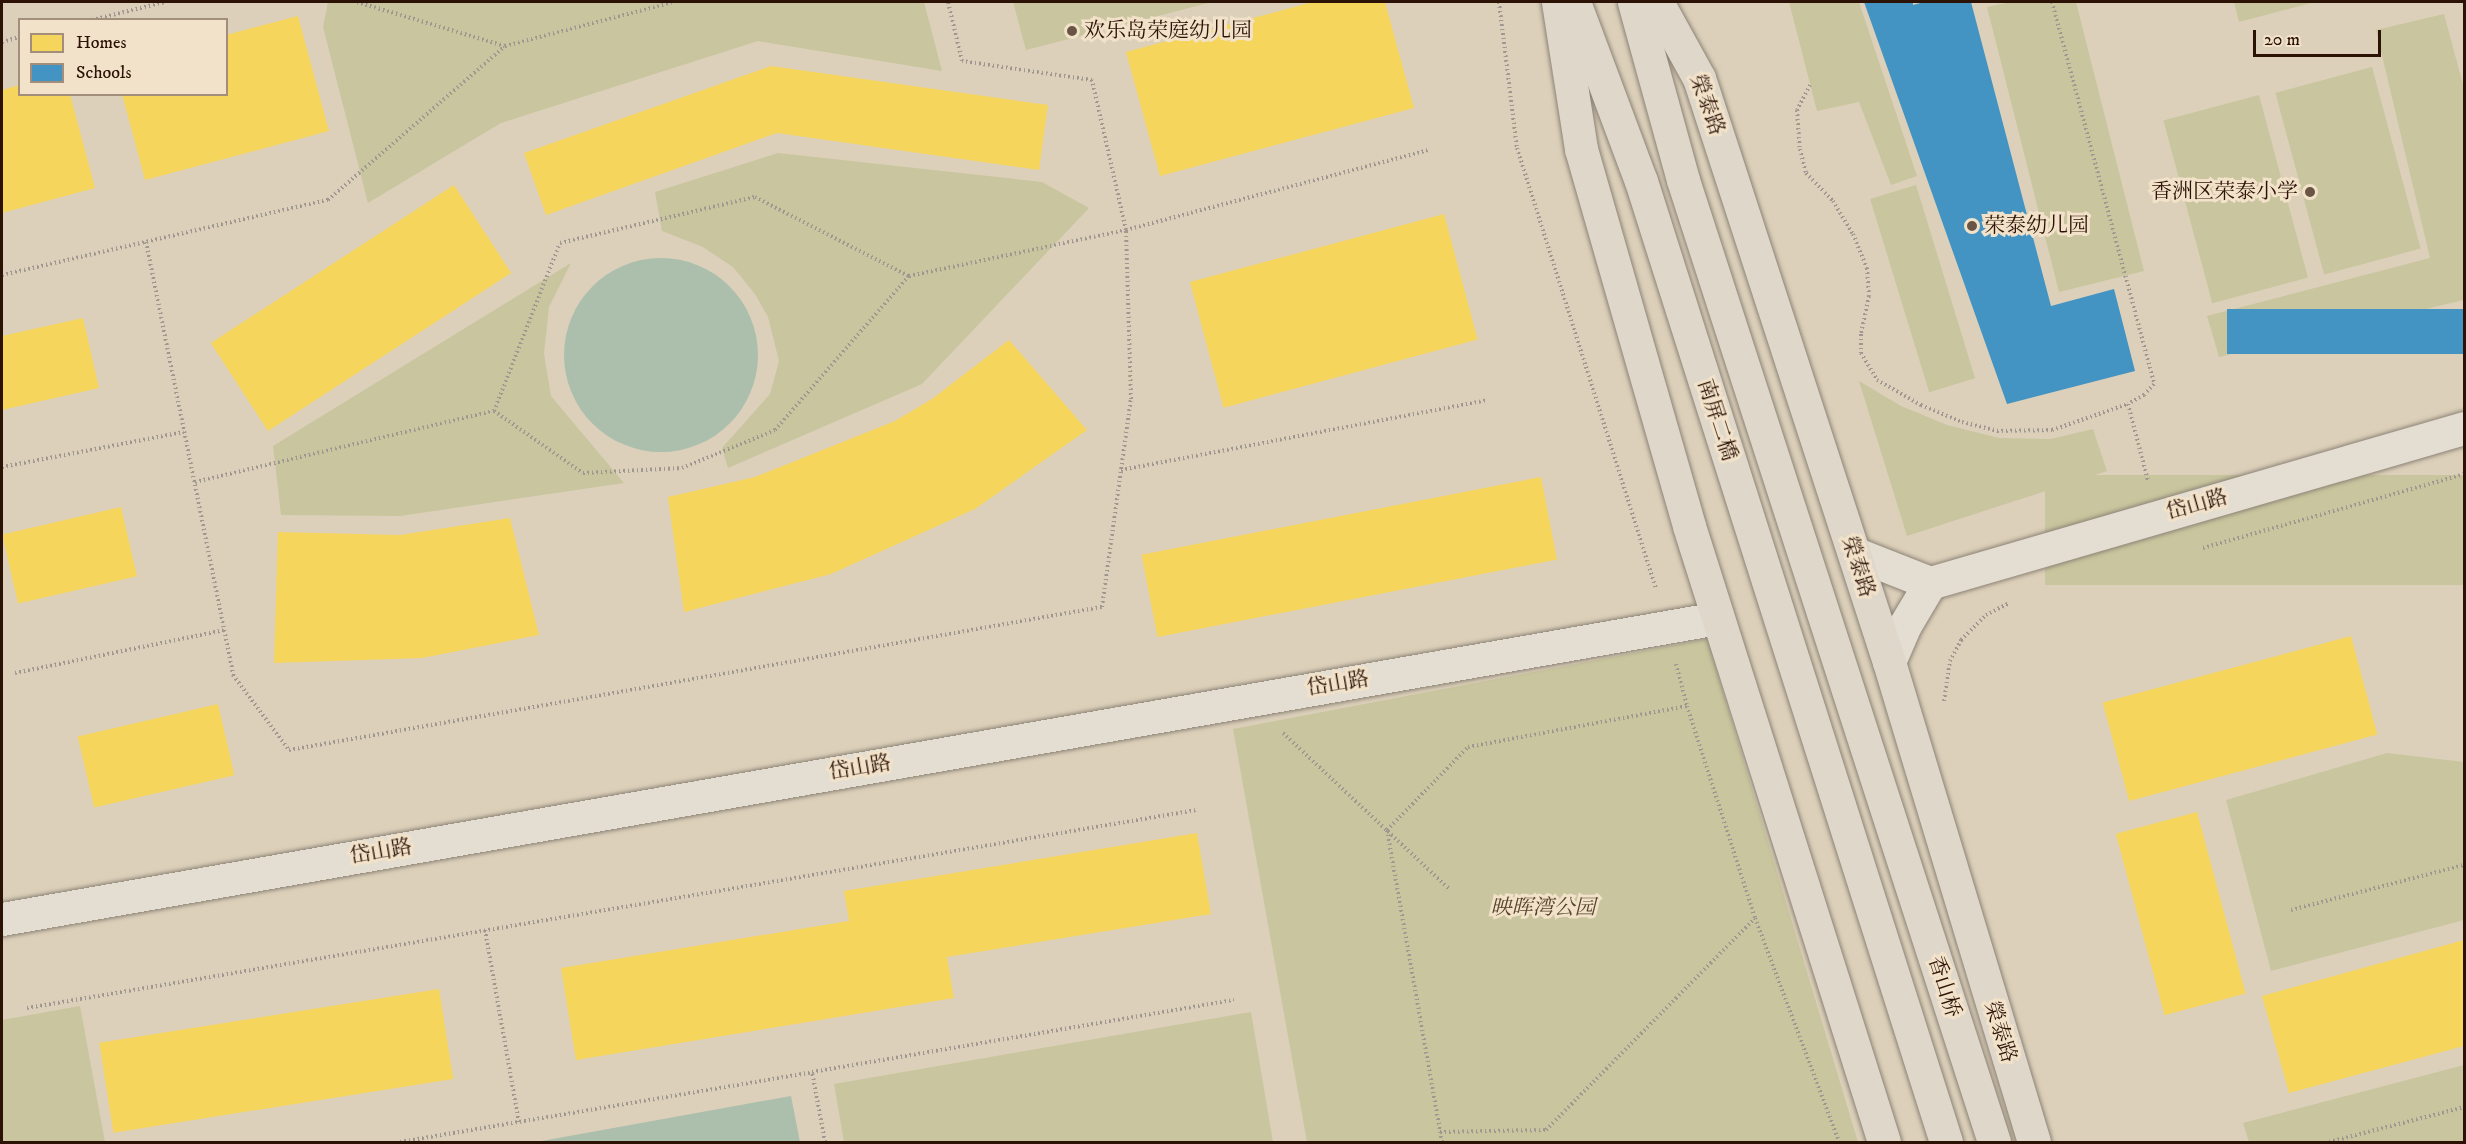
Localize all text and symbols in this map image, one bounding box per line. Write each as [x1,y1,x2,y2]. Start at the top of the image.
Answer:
legend [18,18,228,96]
place label: 欢乐岛荣庭幼儿园 [1084,18,1252,44]
scale bar [2256,18,2384,56]
marker: 欢乐岛荣庭幼儿园 [1065,24,1079,38]
text: 20 m [2264,29,2300,51]
text: Homes [76,32,127,54]
text: Schools [76,62,131,84]
street label: 榮泰路 [1684,71,1730,139]
place label: 香洲区荣泰小学 [2151,179,2298,205]
marker: 香洲区荣泰小学 [2303,185,2317,199]
place label: 荣泰幼儿园 [1984,213,2089,239]
marker: 荣泰幼儿园 [1965,219,1979,233]
street label: 南屏二橋 [1692,376,1742,464]
street label: 岱山路 [2163,484,2231,526]
street label: 榮泰路 [1836,533,1880,601]
street label: 岱山路 [1305,666,1371,702]
street label: 岱山路 [827,750,893,786]
street label: 岱山路 [348,834,414,870]
park label: 映晖湾公园 [1491,895,1595,921]
street label: 香山桥 [1922,953,1966,1021]
street label: 榮泰路 [1979,998,2021,1066]

